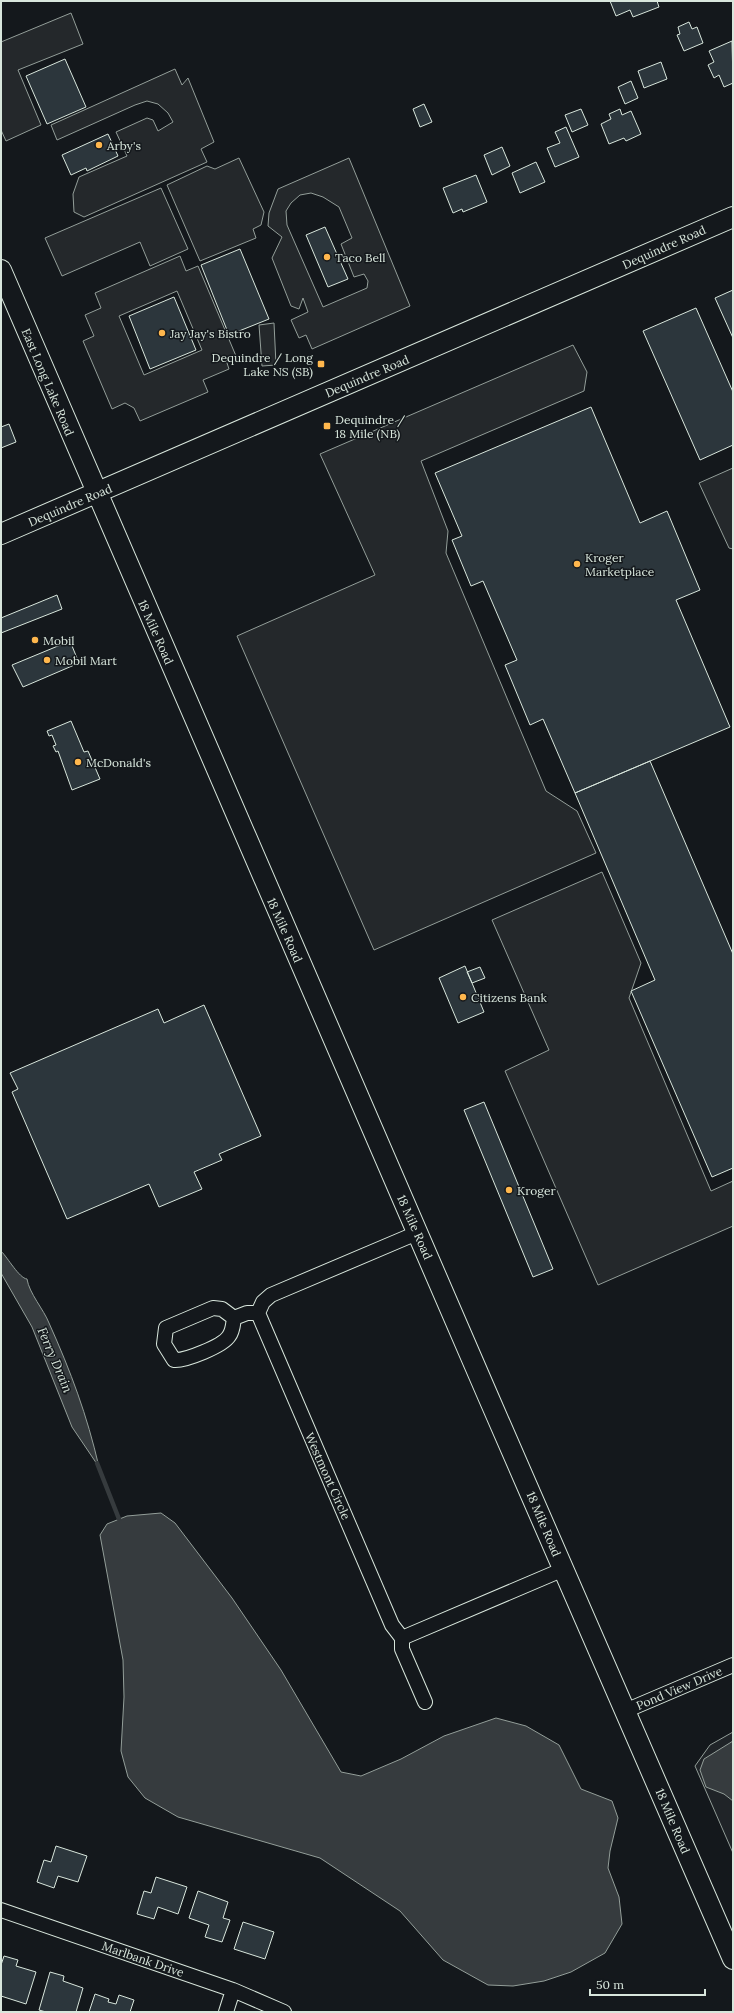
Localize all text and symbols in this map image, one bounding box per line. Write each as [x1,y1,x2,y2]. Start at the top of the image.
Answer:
place label: Arby's [106,138,141,153]
marker: Arby's [94,140,104,150]
street label: Dequindre Road [620,222,708,272]
place label: Taco Bell [335,250,386,265]
marker: Taco Bell [322,252,332,262]
street label: East Long Lake Road [19,326,77,438]
place label: Jay Jay's Bistro [169,326,251,341]
marker: Jay Jay's Bistro [157,328,167,338]
place label: Dequindre / Long Lake NS (SB) [212,350,313,380]
street label: Dequindre Road [323,352,411,400]
marker: Dequindre / Long Lake NS (SB) [316,359,326,369]
place label: Dequindre / 18 Mile (NB) [335,412,406,442]
marker: Dequindre / 18 Mile (NB) [322,421,332,431]
street label: Dequindre Road [26,481,114,529]
place label: Kroger Marketplace [585,550,655,579]
marker: Kroger Marketplace [572,559,582,569]
street label: 18 Mile Road [135,597,177,667]
place label: Mobil [43,633,75,648]
marker: Mobil [30,635,40,645]
place label: Mobil Mart [55,653,117,668]
marker: Mobil Mart [42,655,52,665]
place label: McDonald's [86,755,151,770]
marker: McDonald's [73,757,83,767]
street label: 18 Mile Road [264,895,306,965]
place label: Citizens Bank [471,990,547,1005]
marker: Citizens Bank [458,992,468,1002]
place label: Kroger [517,1183,556,1198]
marker: Kroger [504,1185,514,1195]
street label: 18 Mile Road [394,1192,436,1262]
water label: Ferry Drain [34,1325,76,1395]
street label: Westmont Circle [302,1430,354,1522]
street label: 18 Mile Road [524,1489,564,1559]
street label: Pond View Drive [634,1663,725,1713]
street label: 18 Mile Road [653,1786,693,1856]
street label: Marlbank Drive [100,1938,186,1980]
scale bar [590,1971,705,1997]
text: 50 m [596,1977,624,1992]

